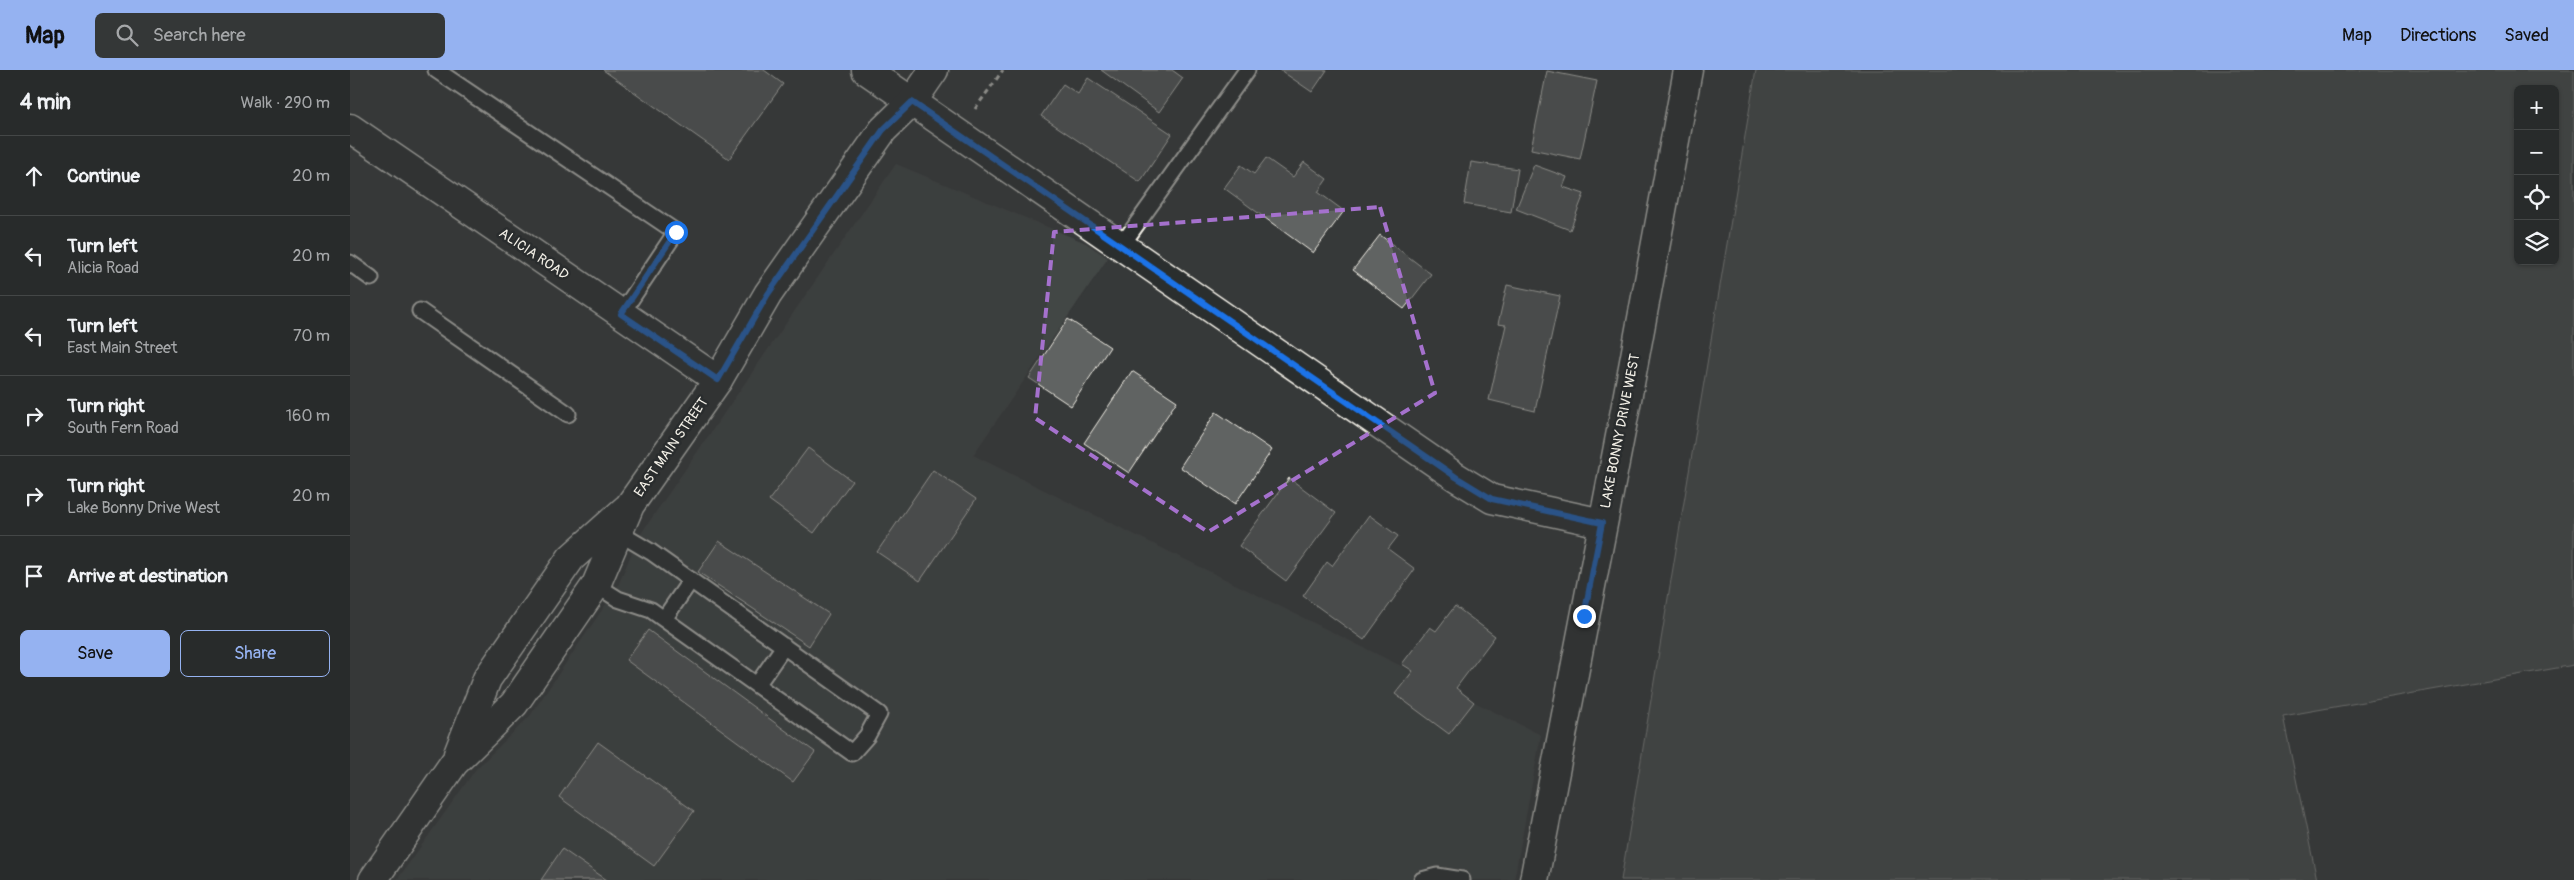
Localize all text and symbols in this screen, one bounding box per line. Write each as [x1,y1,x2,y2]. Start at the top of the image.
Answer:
search box [95,13,445,58]
text: Map [25,21,65,50]
icon: search [113,21,141,49]
text: Search here [153,23,246,47]
text: Map [2342,24,2372,47]
text: Directions [2400,24,2476,47]
text: Saved [2504,24,2549,47]
map controls [2514,85,2559,265]
button: + [2514,85,2559,130]
text: 4 min [20,89,71,116]
text: Walk · 290 m [241,93,330,113]
button: − [2514,130,2559,175]
icon: ahead [20,162,48,190]
text: Continue [67,164,140,188]
text: 20 m [292,166,330,186]
button: locate [2514,175,2559,220]
button: layers [2514,220,2559,265]
route start [665,221,688,244]
street label: ALICIA ROAD [496,224,572,284]
text: Turn left [67,234,137,258]
icon: left [20,242,48,270]
text: 20 m [292,246,330,266]
text: Alicia Road [67,258,139,278]
text: Turn left [67,314,137,338]
icon: left [20,322,48,350]
text: 70 m [293,326,330,346]
text: East Main Street [67,338,177,358]
street label: LAKE BONNY DRIVE WEST [1597,352,1643,510]
text: Turn right [67,394,145,418]
street label: EAST MAIN STREET [630,394,712,500]
icon: right [20,402,48,430]
text: 160 m [286,406,330,426]
text: South Fern Road [67,418,179,438]
text: Turn right [67,474,145,498]
icon: right [20,482,48,510]
text: 20 m [292,486,330,506]
text: Lake Bonny Drive West [67,498,220,518]
icon: arrive [20,562,48,590]
text: Arrive at destination [67,564,228,588]
route end [1573,605,1596,628]
button: Save [20,630,170,677]
button: Share [180,630,330,677]

